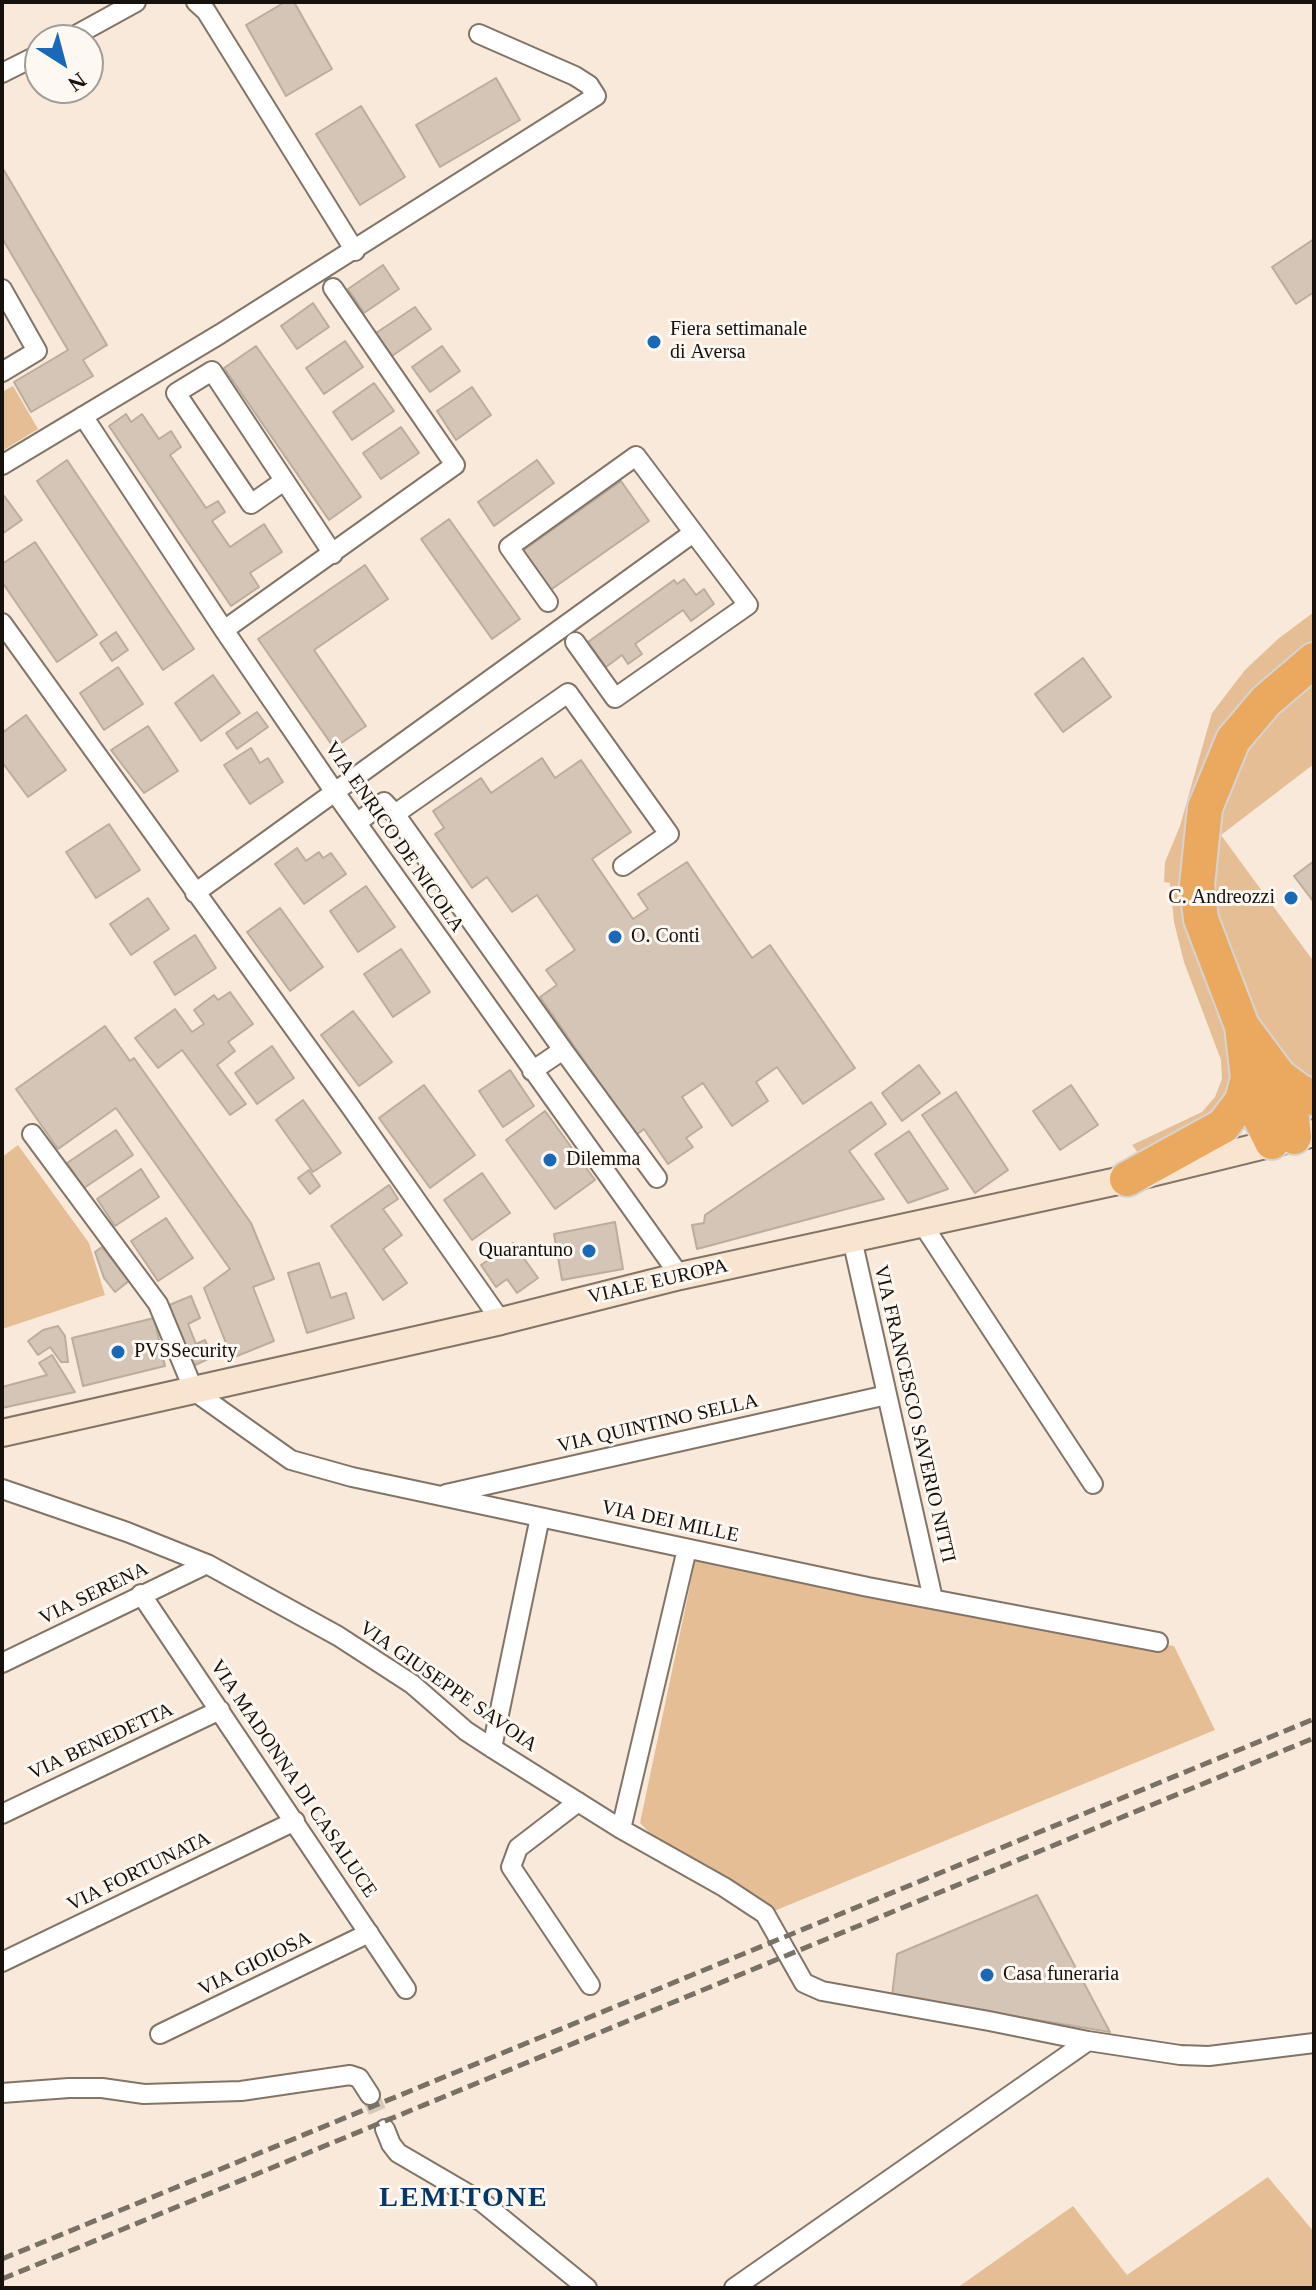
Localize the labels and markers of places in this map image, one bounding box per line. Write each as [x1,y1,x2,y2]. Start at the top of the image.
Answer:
place label: Fiera settimanale di Aversa [670,318,807,365]
marker: Fiera settimanale di Aversa [645,333,663,351]
place label: C. Andreozzi [1168,886,1275,910]
marker: C. Andreozzi [1282,889,1300,907]
place label: O. Conti [631,925,700,949]
marker: O. Conti [606,928,624,946]
place label: Dilemma [566,1148,640,1172]
marker: Dilemma [541,1151,559,1169]
place label: Quarantuno [479,1239,573,1263]
marker: Quarantuno [580,1242,598,1260]
place label: PVSSecurity [134,1340,237,1364]
marker: PVSSecurity [109,1343,127,1361]
place label: Casa funeraria [1003,1963,1119,1987]
marker: Casa funeraria [978,1966,996,1984]

